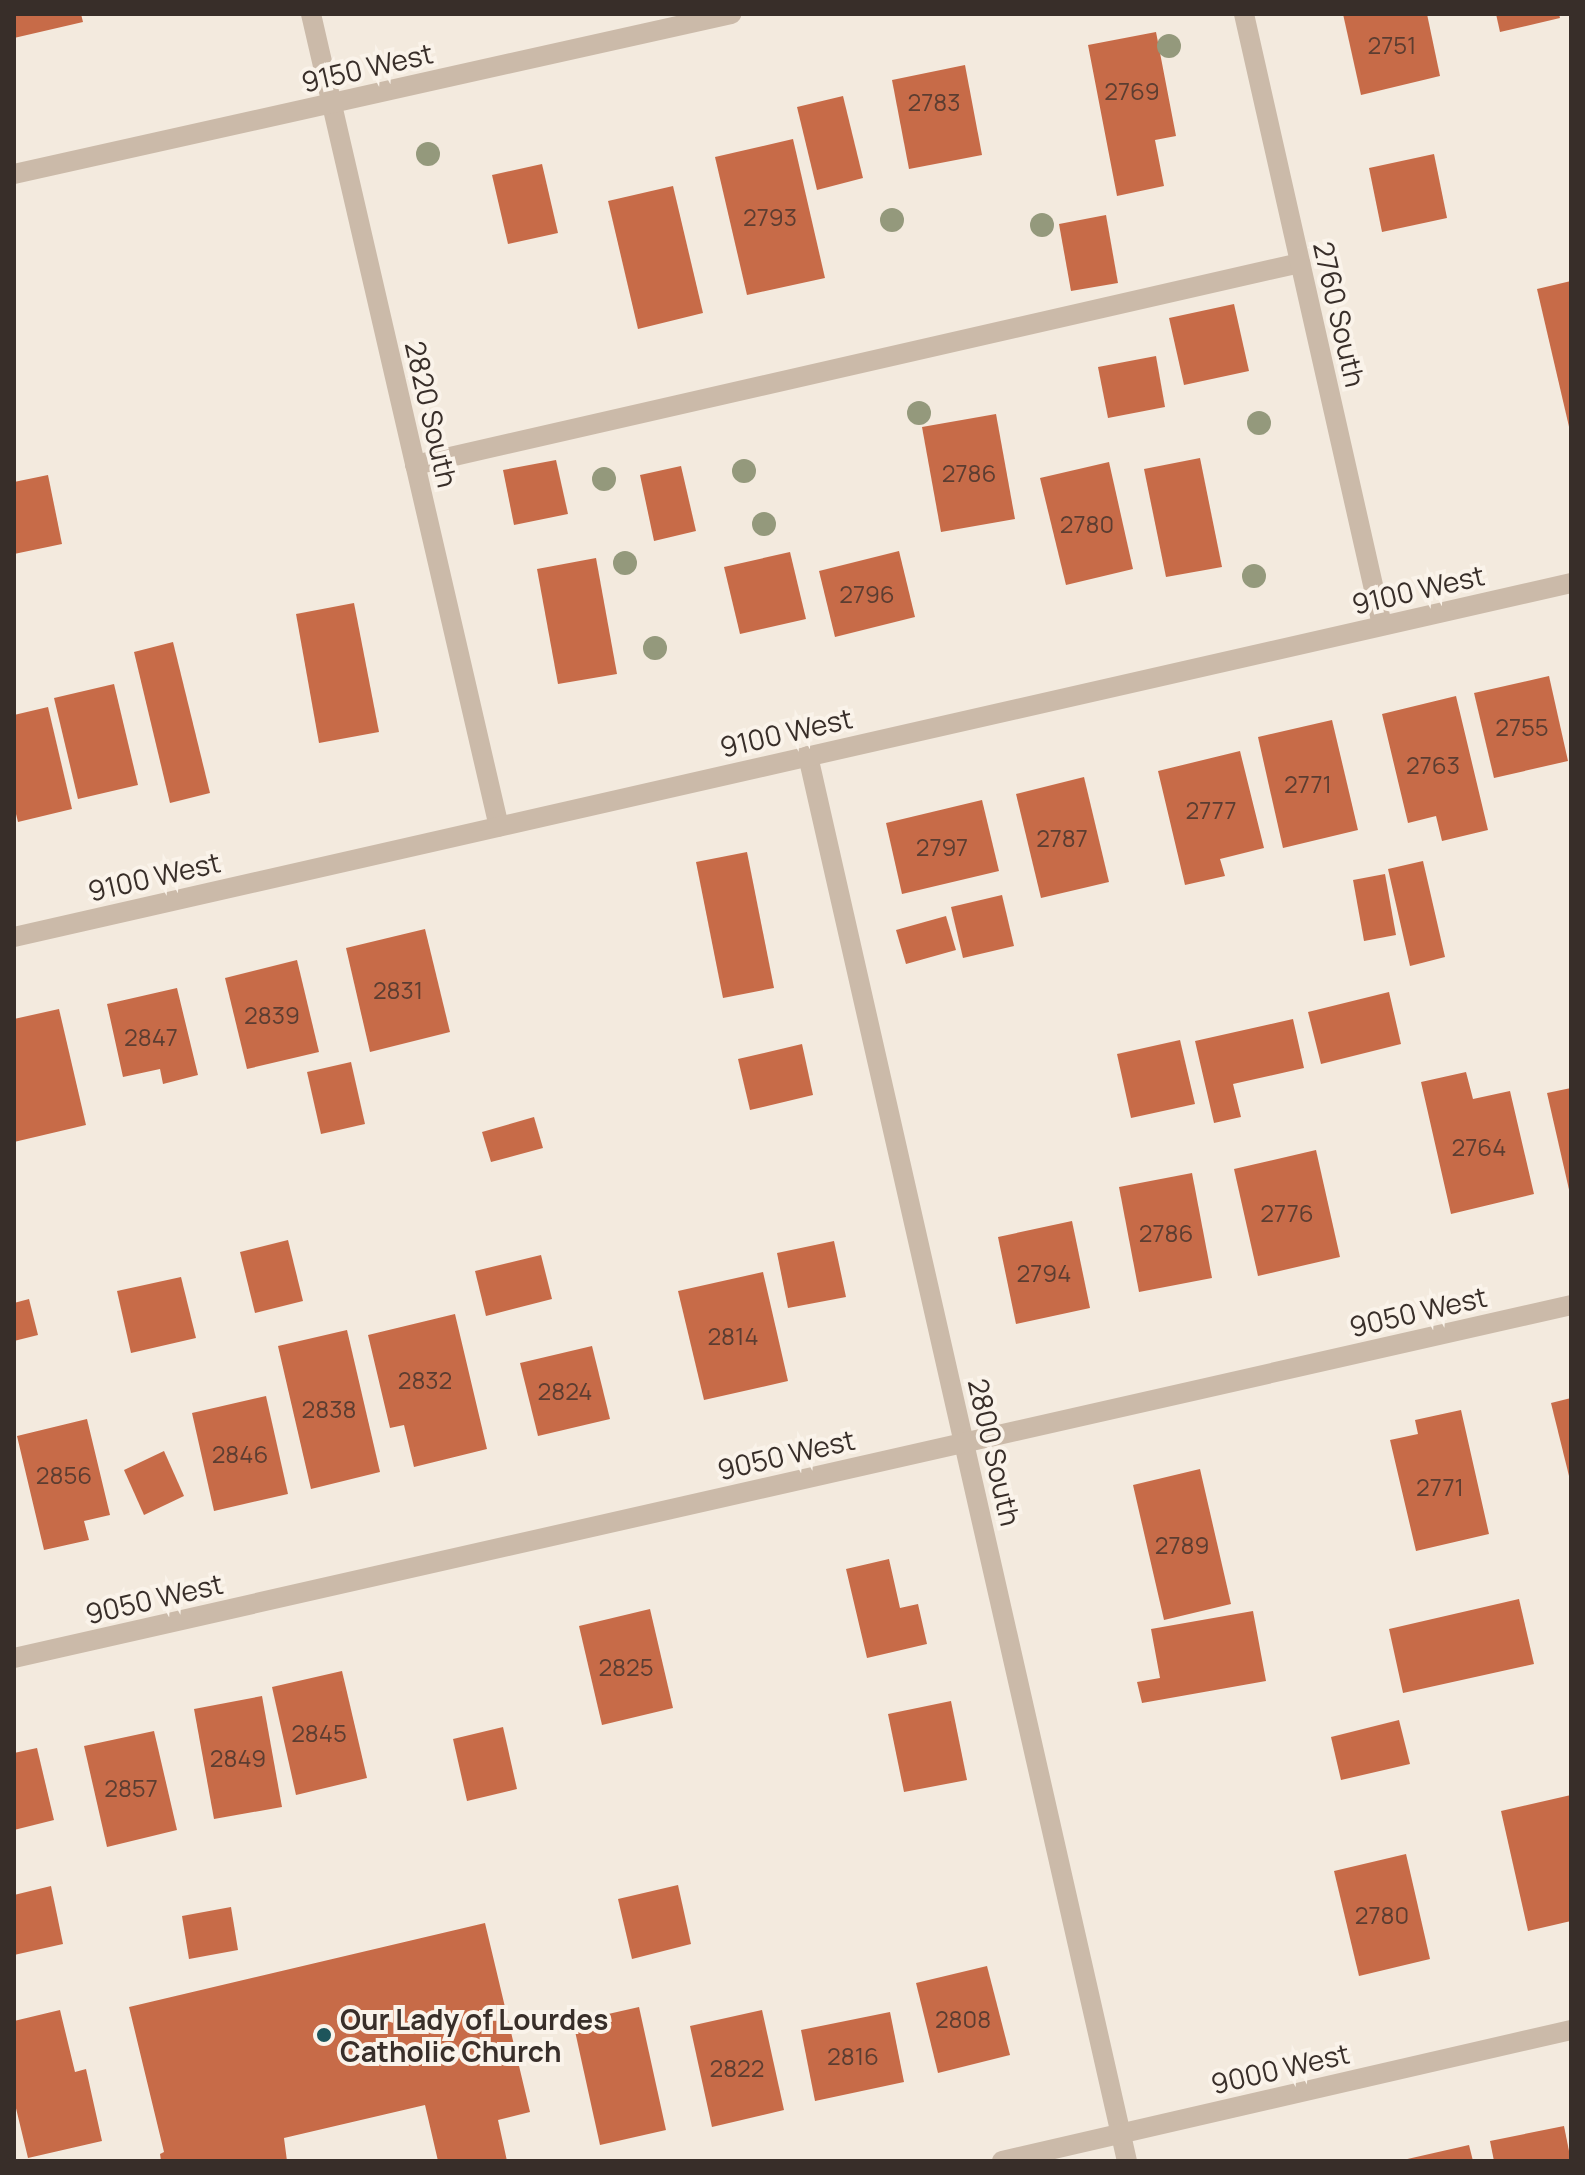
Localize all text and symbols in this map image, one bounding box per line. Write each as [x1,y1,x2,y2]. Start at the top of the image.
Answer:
house number: 2751 [1368,31,1416,59]
street label: 9150 West [298,36,436,98]
house number: 2769 [1104,77,1160,105]
house number: 2783 [908,88,960,116]
house number: 2793 [743,203,797,231]
street label: 2760 South [1307,238,1373,390]
street label: 2820 South [399,338,465,490]
house number: 2786 [942,459,996,487]
house number: 2780 [1060,510,1114,538]
street label: 9100 West [1349,557,1487,621]
house number: 2796 [839,580,895,608]
street label: 9100 West [717,700,855,764]
house number: 2755 [1495,713,1549,741]
house number: 2763 [1406,751,1460,779]
house number: 2771 [1284,770,1332,798]
house number: 2777 [1185,796,1237,824]
house number: 2787 [1036,824,1088,852]
house number: 2797 [916,833,968,861]
street label: 9100 West [85,844,223,908]
house number: 2831 [373,976,423,1004]
house number: 2839 [244,1001,300,1029]
house number: 2847 [124,1023,178,1051]
house number: 2764 [1452,1133,1506,1161]
house number: 2776 [1260,1199,1314,1227]
house number: 2786 [1139,1219,1193,1247]
house number: 2794 [1017,1259,1071,1287]
street label: 9050 West [1346,1279,1490,1343]
house number: 2814 [707,1322,759,1350]
house number: 2832 [398,1366,452,1394]
street label: 2800 South [962,1375,1028,1529]
house number: 2824 [538,1377,592,1405]
house number: 2838 [302,1395,356,1423]
street label: 9050 West [714,1422,858,1486]
house number: 2846 [212,1440,268,1468]
house number: 2856 [36,1461,92,1489]
house number: 2771 [1416,1473,1464,1501]
house number: 2789 [1155,1531,1209,1559]
street label: 9050 West [82,1566,226,1630]
house number: 2825 [598,1653,654,1681]
house number: 2845 [291,1719,347,1747]
house number: 2849 [210,1744,266,1772]
house number: 2857 [104,1774,158,1802]
house number: 2780 [1355,1901,1409,1929]
place label: Our Lady of Lourdes Catholic Church [340,2002,608,2068]
house number: 2808 [935,2005,991,2033]
marker: Our Lady of Lourdes Catholic Church [315,2026,333,2044]
street label: 9000 West [1208,2036,1352,2100]
house number: 2816 [827,2042,879,2070]
house number: 2822 [710,2054,764,2082]

